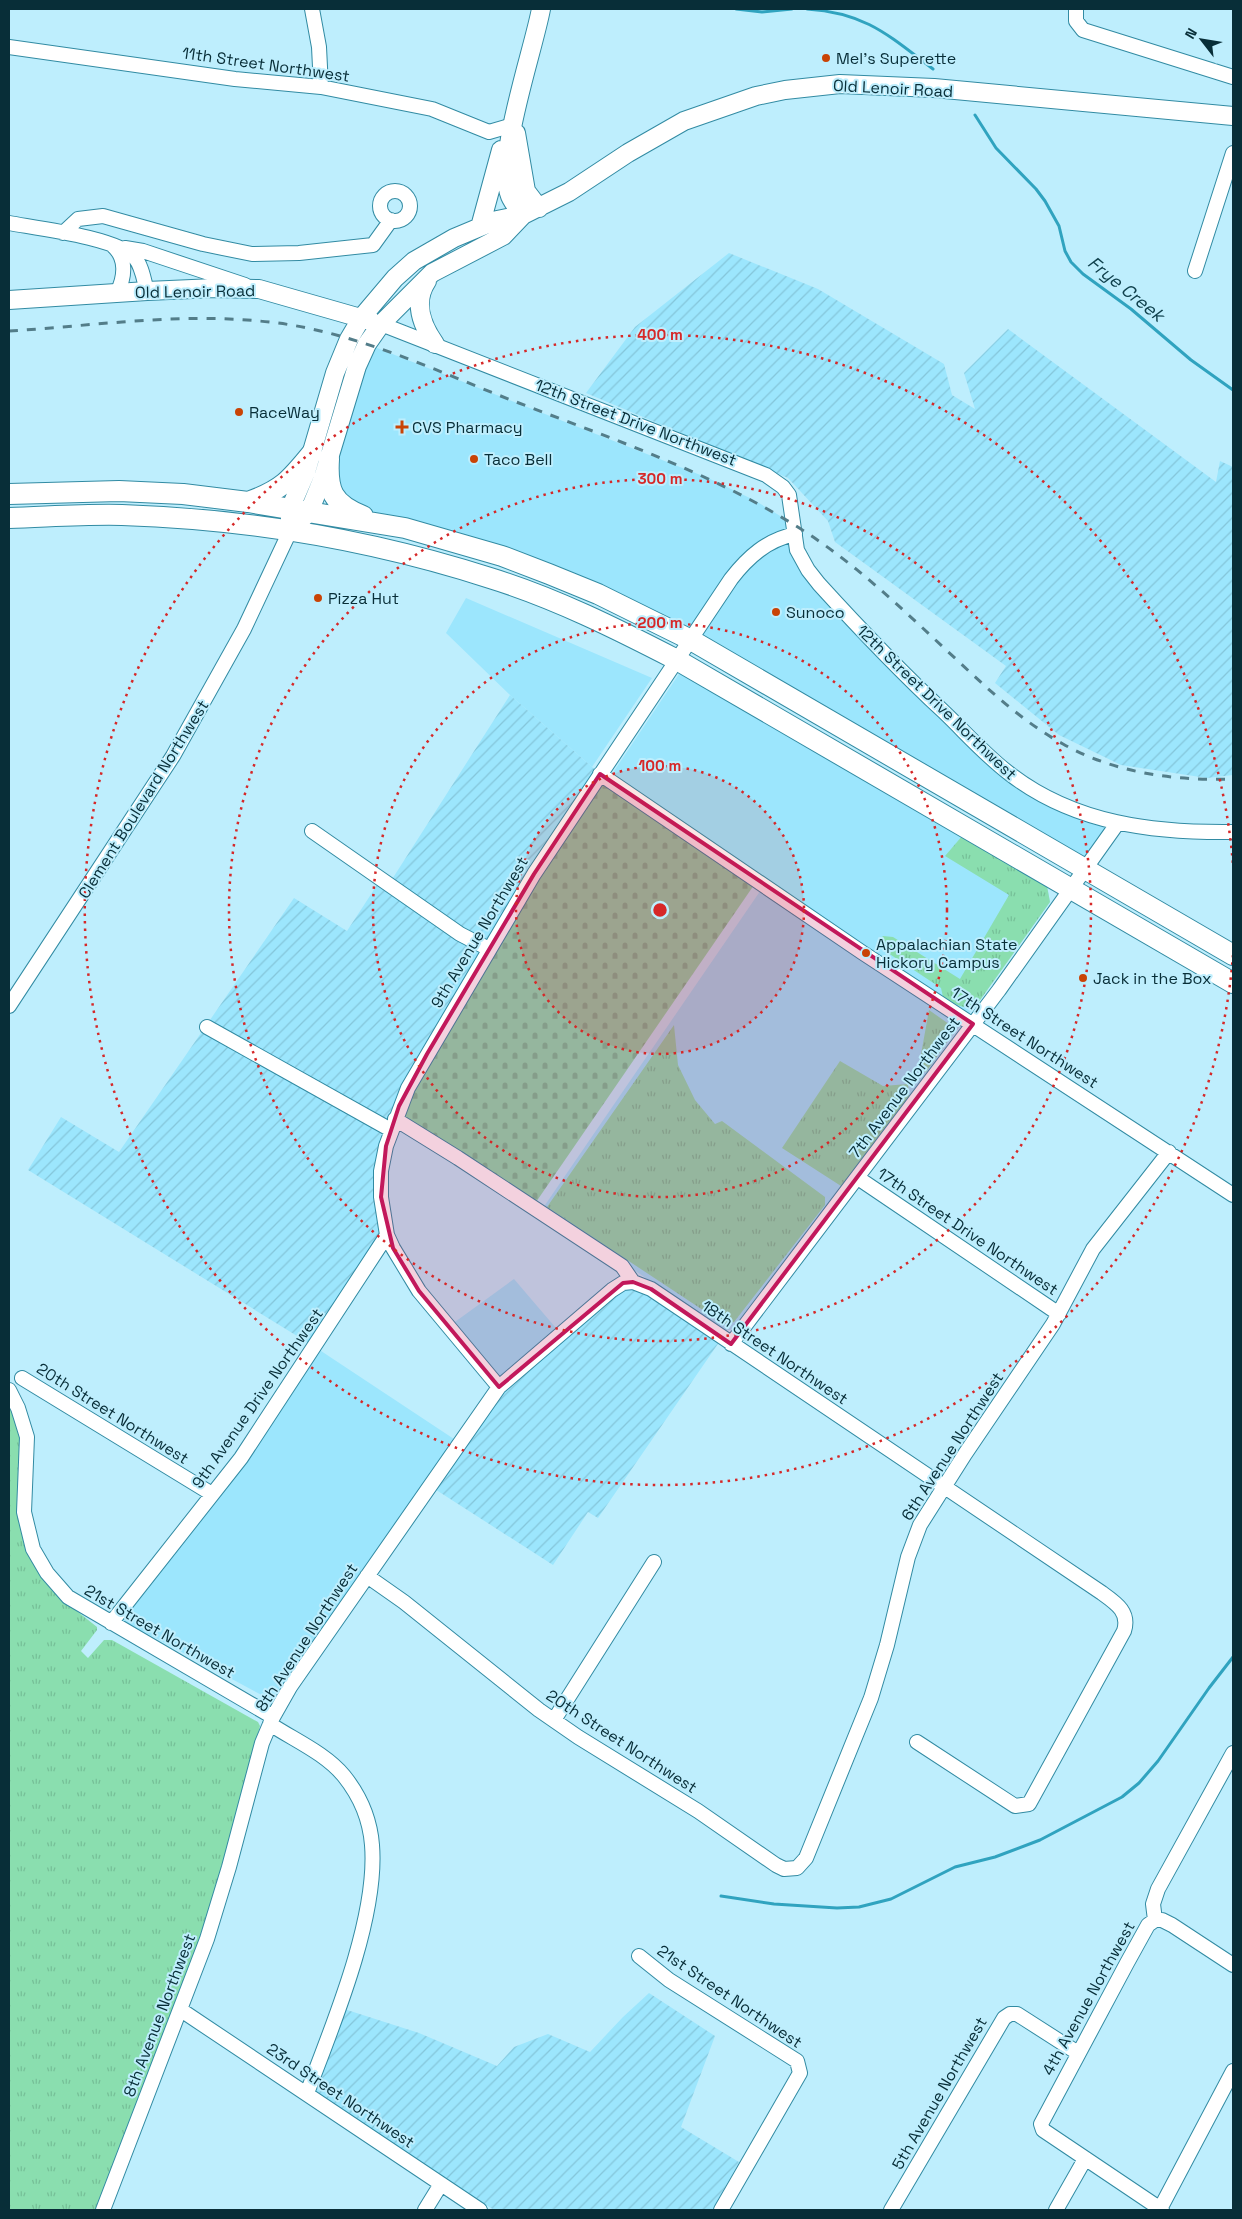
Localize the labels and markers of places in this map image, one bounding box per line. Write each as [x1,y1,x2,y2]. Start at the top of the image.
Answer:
place label: Mel's Superette [836,48,956,69]
marker: Mel's Superette [820,52,832,64]
place label: RaceWay [249,402,320,423]
marker: RaceWay [233,406,245,418]
place label: CVS Pharmacy [412,417,523,438]
marker: CVS Pharmacy [396,421,408,433]
place label: Taco Bell [484,449,552,470]
marker: Taco Bell [468,453,480,465]
place label: Pizza Hut [328,588,399,609]
marker: Pizza Hut [312,592,324,604]
place label: Sunoco [786,602,845,623]
marker: Sunoco [770,606,782,618]
centre of rings [651,901,669,919]
place label: Appalachian State Hickory Campus [876,934,1018,973]
marker: Appalachian State Hickory Campus [860,947,872,959]
place label: Jack in the Box [1093,968,1211,989]
marker: Jack in the Box [1077,972,1089,984]

